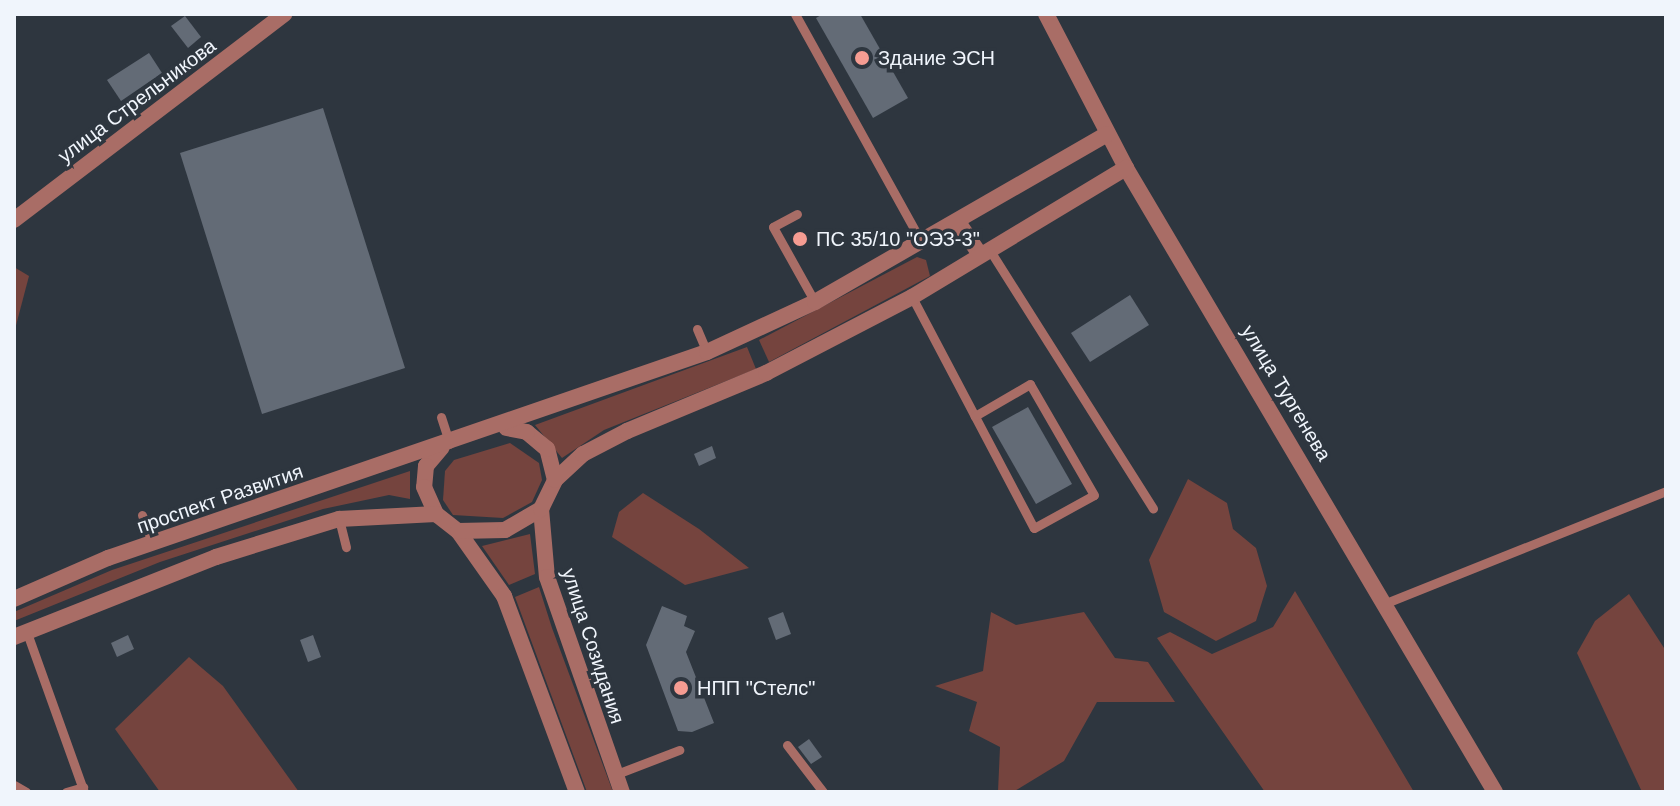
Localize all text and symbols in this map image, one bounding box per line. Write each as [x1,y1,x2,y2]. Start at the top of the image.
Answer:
street label: улица Стрельникова [53,34,221,168]
place label: Здание ЭСН [878,46,995,70]
marker: Здание ЭСН [853,49,871,67]
place label: ПС 35/10 "ОЭЗ-3" [816,227,980,251]
marker: ПС 35/10 "ОЭЗ-3" [791,230,809,248]
street label: улица Тургенева [1236,321,1336,465]
street label: проспект Развития [134,459,306,539]
street label: улица Созидания [557,565,629,727]
place label: НПП "Стелс" [697,676,815,700]
marker: НПП "Стелс" [672,679,690,697]

